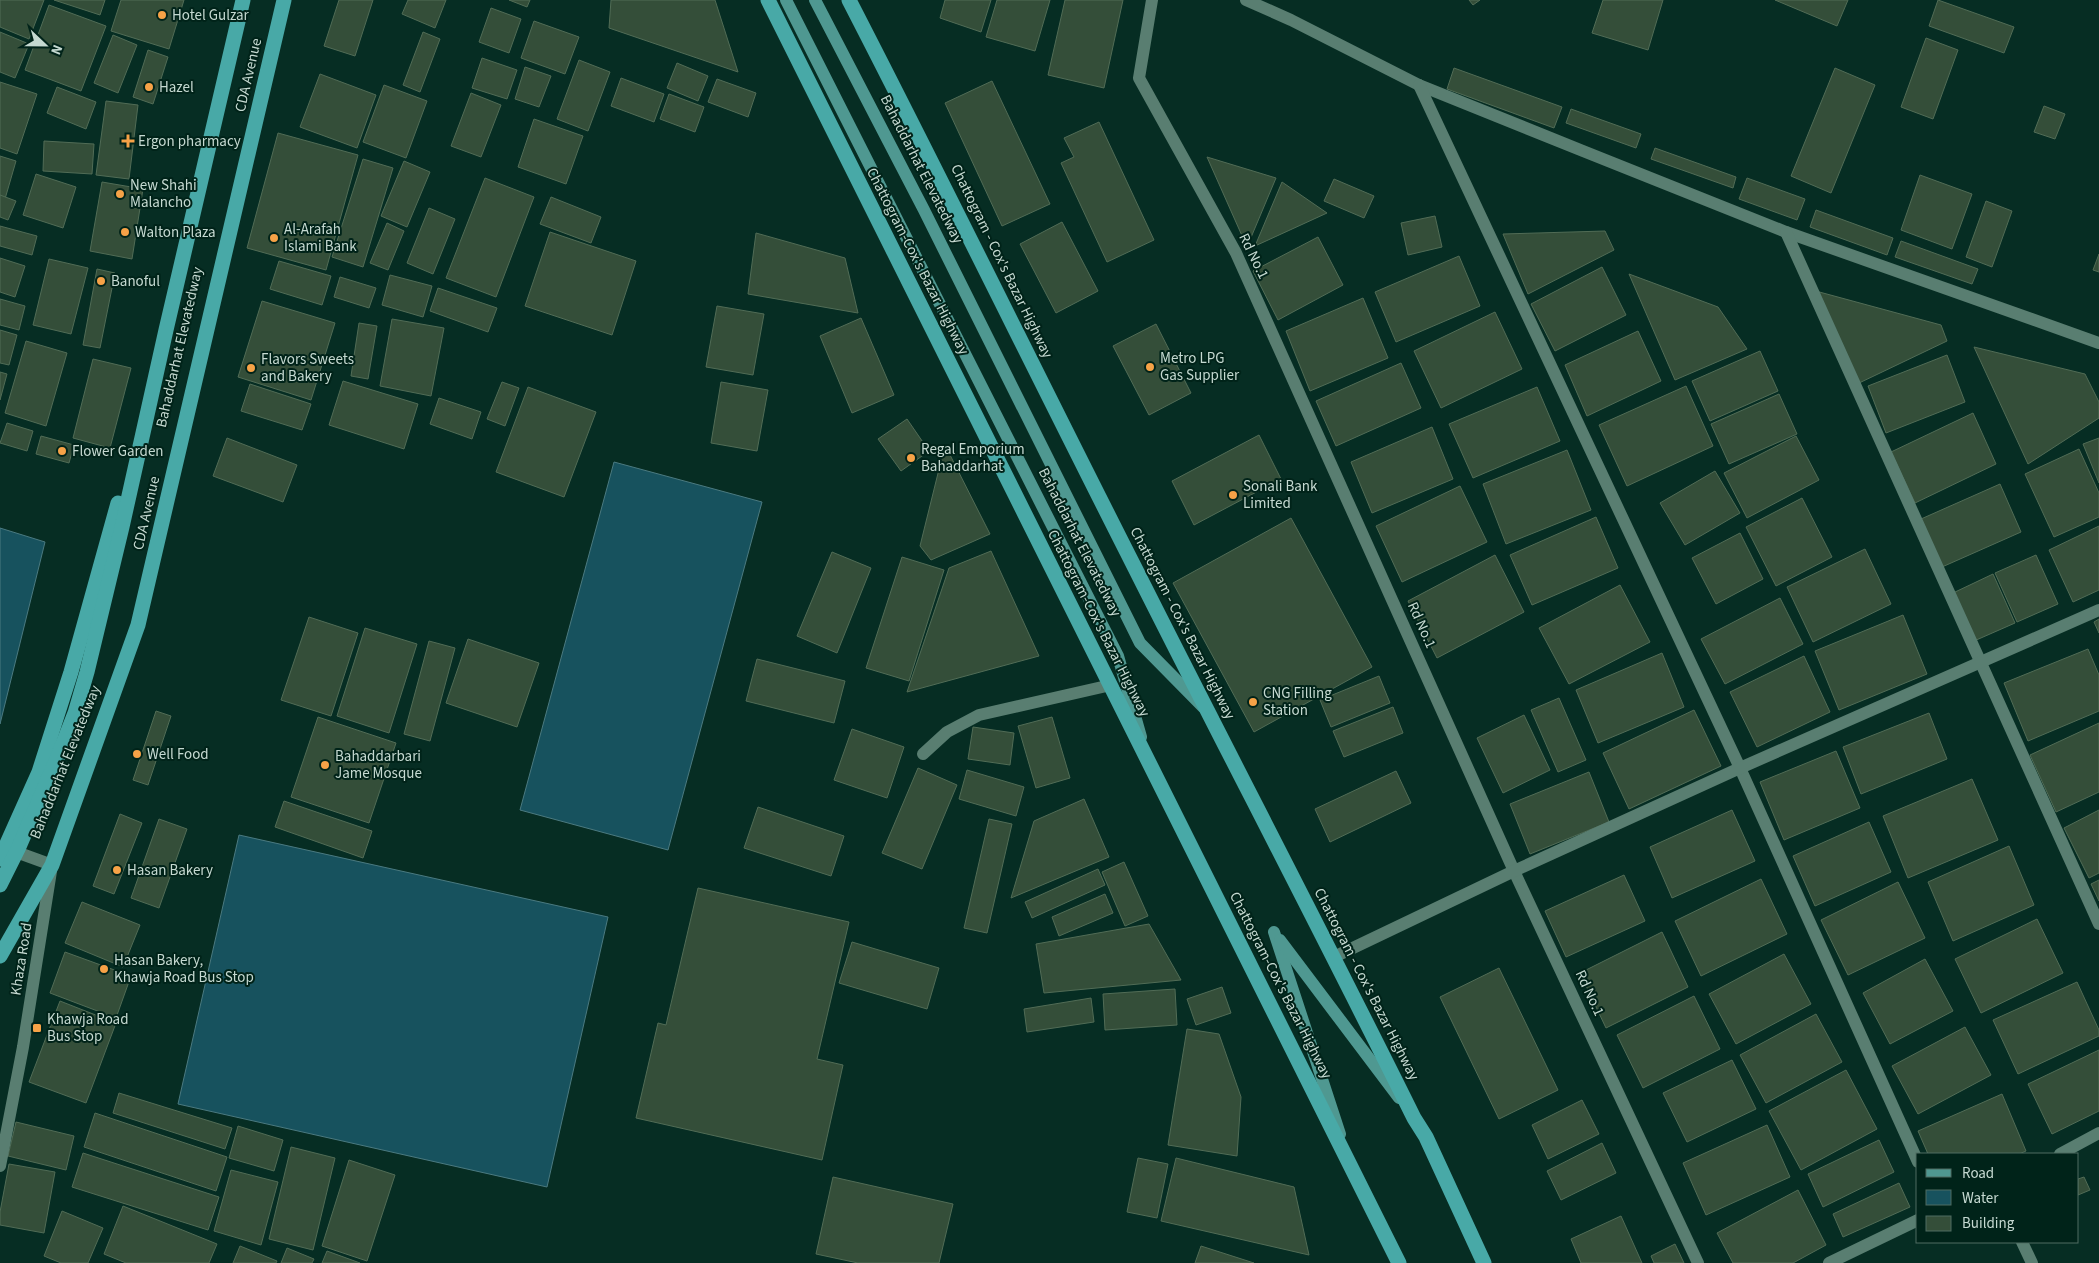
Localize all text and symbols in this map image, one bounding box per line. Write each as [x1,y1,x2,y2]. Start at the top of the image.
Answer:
place label: Hotel Gulzar [172,5,250,26]
marker: Hotel Gulzar [156,9,168,21]
north arrow [20,20,70,70]
street label: CDA Avenue [230,36,267,114]
text: N [45,41,67,58]
place label: Hazel [159,77,194,98]
marker: Hazel [143,81,155,93]
street label: Bahaddarhat Elevatedway [875,91,968,247]
place label: Ergon pharmacy [138,131,241,152]
marker: Ergon pharmacy [122,135,134,147]
street label: Chattogram - Cox's Bazar Highway [945,161,1058,362]
street label: Chattogram-Cox's Bazar Highway [861,164,974,358]
place label: New Shahi Malancho [130,175,197,213]
marker: New Shahi Malancho [114,188,126,200]
place label: Al-Arafah Islami Bank [284,219,357,257]
place label: Walton Plaza [135,222,216,243]
marker: Walton Plaza [119,226,131,238]
street label: Rd No.1 [1233,230,1274,283]
marker: Al-Arafah Islami Bank [268,232,280,244]
street label: Bahaddarhat Elevatedway [151,265,208,429]
place label: Banoful [111,271,160,292]
marker: Banoful [95,275,107,287]
place label: Metro LPG Gas Supplier [1160,348,1240,386]
place label: Flavors Sweets and Bakery [261,349,354,387]
marker: Metro LPG Gas Supplier [1144,361,1156,373]
marker: Flavors Sweets and Bakery [245,362,257,374]
place label: Regal Emporium Bahaddarhat [921,439,1025,477]
place label: Flower Garden [72,441,164,462]
marker: Flower Garden [56,445,68,457]
marker: Regal Emporium Bahaddarhat [905,452,917,464]
street label: Bahaddarhat Elevatedway [1033,464,1126,620]
street label: CDA Avenue [128,474,165,552]
place label: Sonali Bank Limited [1243,476,1318,514]
marker: Sonali Bank Limited [1227,489,1239,501]
street label: Chattogram - Cox's Bazar Highway [1125,523,1240,723]
street label: Chattogram-Cox's Bazar Highway [1042,526,1155,720]
street label: Rd No.1 [1402,599,1441,652]
street label: Bahaddarhat Elevatedway [25,682,106,842]
place label: CNG Filling Station [1263,683,1332,721]
marker: CNG Filling Station [1247,696,1259,708]
place label: Well Food [147,744,209,765]
place label: Bahaddarbari Jame Mosque [335,746,422,784]
marker: Well Food [131,748,143,760]
marker: Bahaddarbari Jame Mosque [319,759,331,771]
place label: Hasan Bakery [127,860,213,881]
marker: Hasan Bakery [111,864,123,876]
street label: Chattogram - Cox's Bazar Highway [1309,884,1424,1084]
street label: Chattogram-Cox's Bazar Highway [1224,888,1337,1082]
street label: Khaza Road [5,921,38,997]
place label: Hasan Bakery, Khawja Road Bus Stop [114,950,254,988]
marker: Hasan Bakery, Khawja Road Bus Stop [98,963,110,975]
street label: Rd No.1 [1570,967,1609,1020]
place label: Khawja Road Bus Stop [47,1009,129,1047]
marker: Khawja Road Bus Stop [31,1022,43,1034]
legend [1916,1153,2079,1243]
text: Road [1962,1163,1994,1184]
text: Water [1962,1188,1999,1209]
text: Building [1962,1213,2015,1234]

